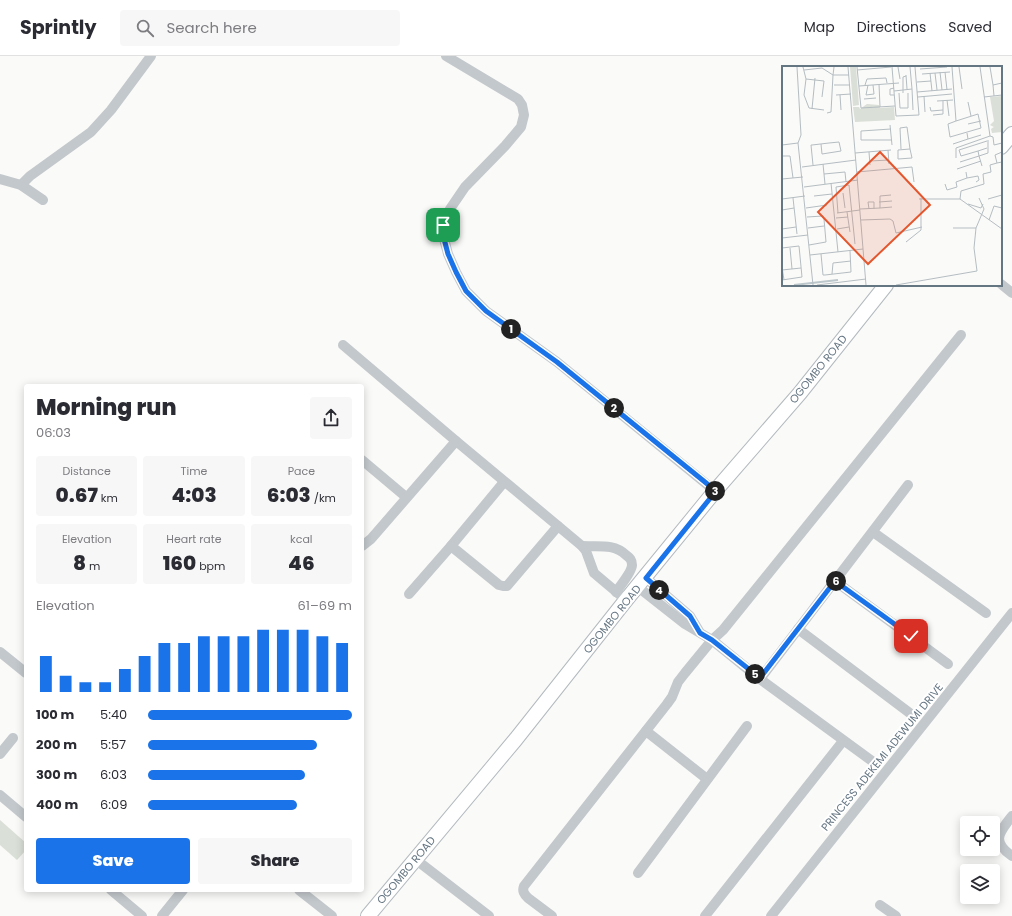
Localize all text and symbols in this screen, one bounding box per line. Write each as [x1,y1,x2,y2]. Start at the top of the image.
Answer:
search box [120,10,400,46]
text: Sprintly [20,14,96,41]
icon: search [134,17,156,39]
text: Search here [166,17,257,38]
text: Map [804,17,835,37]
text: Directions [857,17,926,37]
text: Saved [948,17,992,37]
inset map [782,66,1002,286]
pin [426,208,460,242]
icon: arrive [432,214,454,236]
pin: 1 [501,319,521,339]
text: 1 [509,321,513,337]
street label: OGOMBO ROAD [785,331,851,407]
text: Morning run [36,392,177,423]
button: share [310,397,352,439]
pin: 2 [604,398,624,418]
text: 2 [611,400,617,416]
text: 06:03 [36,423,71,442]
text: Distance [63,463,111,479]
text: Time [181,463,207,479]
text: Pace [288,463,315,479]
text: 0.67 [56,481,98,509]
text: 4:03 [171,481,217,509]
text: 6:03 [267,481,311,509]
pin: 3 [705,481,725,501]
text: 3 [712,483,718,499]
text: km [98,490,118,506]
text: /km [311,490,336,506]
text: Elevation [62,531,111,547]
text: Heart rate [166,531,222,547]
text: kcal [290,531,313,547]
text: 8 [73,549,86,577]
text: 160 [163,549,196,577]
text: 46 [288,549,315,577]
text: m [86,558,100,574]
text: bpm [196,558,225,574]
pin: 6 [826,571,846,591]
text: 6 [832,573,840,589]
pin: 4 [649,580,669,600]
street label: OGOMBO ROAD [579,581,645,657]
text: 4 [655,582,663,598]
text: Elevation [36,596,95,615]
text: 61–69 m [297,596,352,615]
pin [894,619,928,653]
icon: check [900,625,922,647]
pin: 5 [745,664,765,684]
text: 5 [751,666,759,682]
street label: PRINCESS ADEKEMI ADEWUMI DRIVE [817,680,947,834]
text: 100 m [36,705,74,724]
text: 5:40 [100,705,127,724]
text: 200 m [36,735,77,754]
text: 5:57 [100,735,126,754]
text: 300 m [36,765,77,784]
text: 6:03 [100,765,127,784]
text: 400 m [36,795,78,814]
text: 6:09 [100,795,127,814]
map controls [960,816,1000,904]
button: locate [960,816,1000,856]
street label: OGOMBO ROAD [373,832,439,907]
button: Save [36,838,190,884]
button: Share [198,838,352,884]
button: layers [960,864,1000,904]

